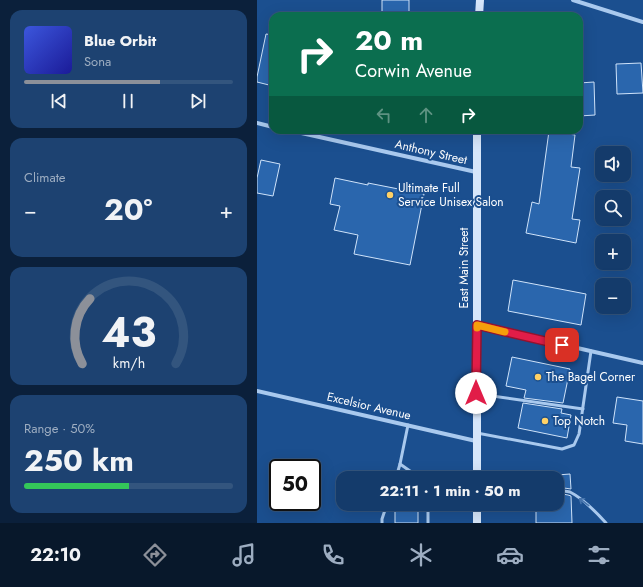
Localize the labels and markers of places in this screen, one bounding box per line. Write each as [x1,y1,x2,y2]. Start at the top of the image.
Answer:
place label: Ultimate Full Service Unisex Salon [398,179,504,211]
marker: Ultimate Full Service Unisex Salon [385,190,395,200]
pin [545,328,579,362]
place label: The Bagel Corner [546,368,636,386]
marker: The Bagel Corner [533,372,543,382]
place label: Top Notch [553,412,605,430]
marker: Top Notch [540,416,550,426]

